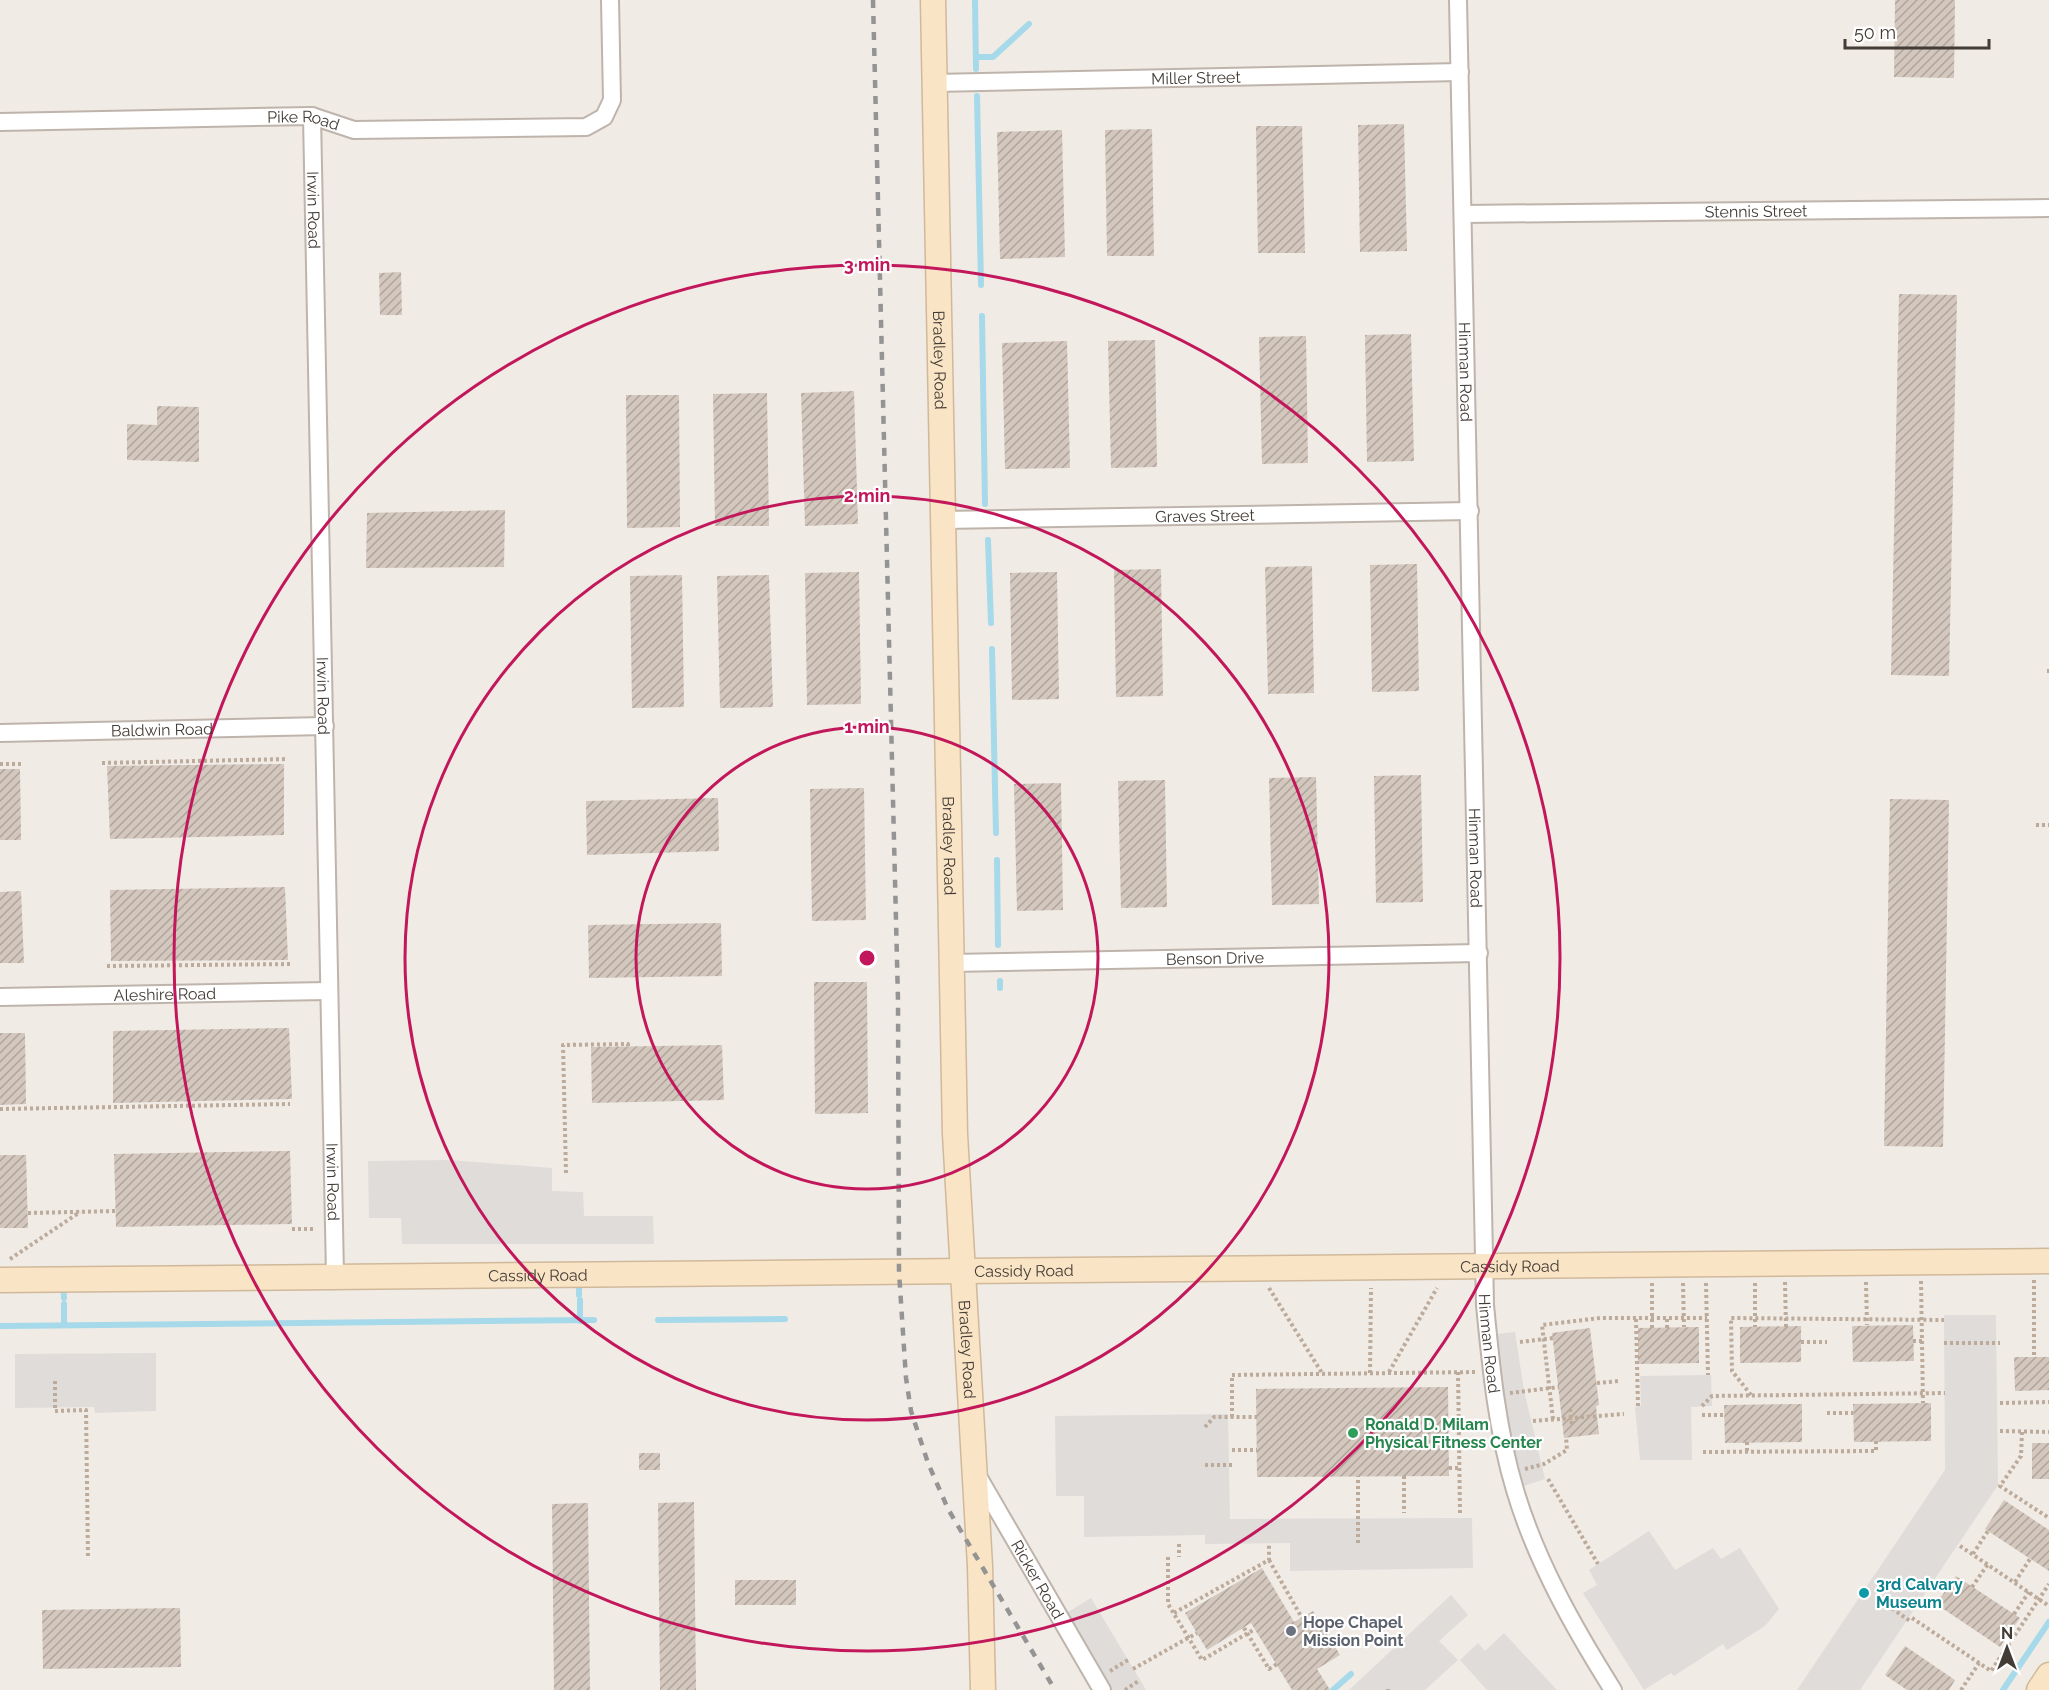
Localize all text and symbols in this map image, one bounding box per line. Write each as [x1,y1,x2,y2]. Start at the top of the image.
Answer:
scale bar [1845,12,1989,50]
text: 50 m [1854,22,1896,43]
street label: Miller Street [1151,68,1241,88]
street label: Pike Road [267,107,342,135]
street label: Irwin Road [303,171,324,249]
street label: Stennis Street [1705,201,1808,222]
text: 3 min [844,254,890,275]
street label: Bradley Road [929,310,950,410]
street label: Hinman Road [1455,322,1476,422]
text: 2 min [844,485,890,506]
street label: Graves Street [1155,506,1255,526]
street label: Irwin Road [313,657,333,735]
text: 1 min [844,716,890,737]
street label: Baldwin Road [111,719,213,741]
street label: Bradley Road [938,796,959,896]
street label: Hinman Road [1465,808,1486,908]
centre of rings [857,948,877,968]
street label: Benson Drive [1166,948,1264,969]
street label: Aleshire Road [114,984,216,1005]
street label: Irwin Road [322,1143,343,1221]
street label: Cassidy Road [1460,1257,1560,1276]
street label: Cassidy Road [974,1261,1074,1281]
street label: Cassidy Road [488,1266,588,1285]
street label: Hinman Road [1475,1294,1504,1395]
street label: Bradley Road [955,1299,979,1400]
place label: Ronald D. Milam Physical Fitness Center [1365,1415,1542,1452]
marker: Ronald D. Milam Physical Fitness Center [1346,1426,1360,1440]
street label: Ricker Road [1007,1537,1068,1622]
place label: 3rd Calvary Museum [1876,1575,1963,1612]
marker: 3rd Calvary Museum [1857,1586,1871,1600]
place label: Hope Chapel Mission Point [1303,1613,1404,1650]
north arrow [1977,1618,2037,1678]
marker: Hope Chapel Mission Point [1284,1624,1298,1638]
text: N [2001,1624,2013,1643]

